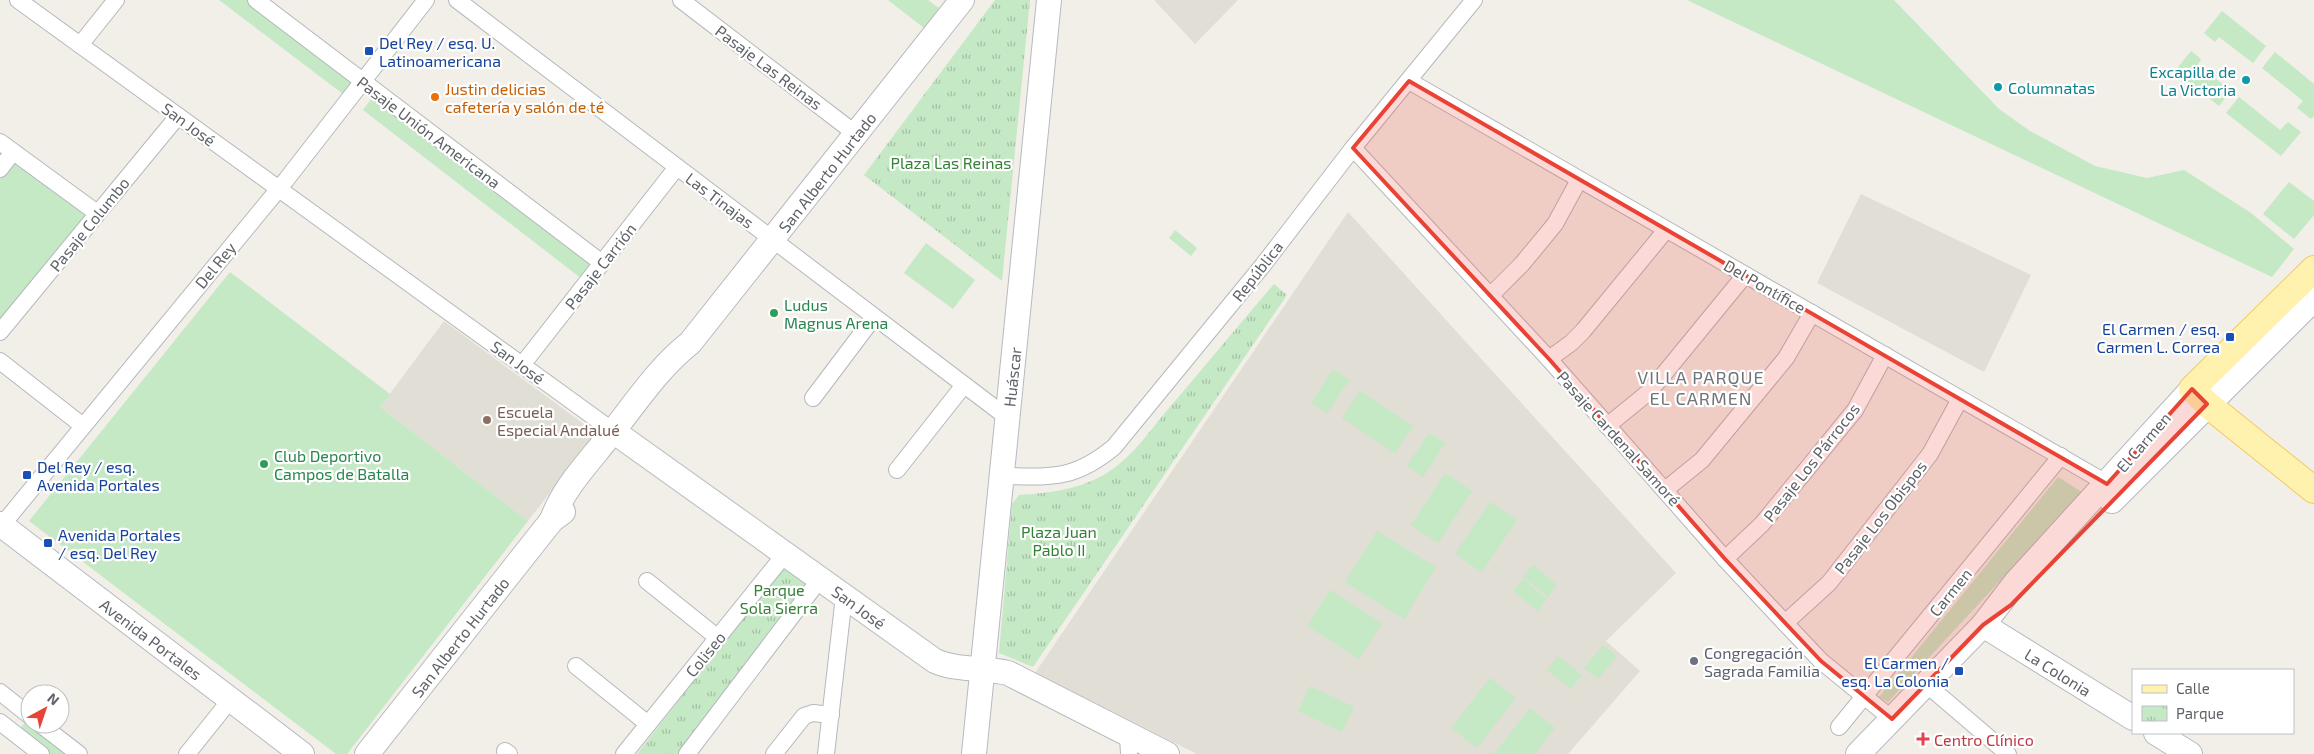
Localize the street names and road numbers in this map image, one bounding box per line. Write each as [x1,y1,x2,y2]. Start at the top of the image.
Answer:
street label: Pasaje Las Reinas [711,21,826,114]
street label: Pasaje Unión Americana [353,72,504,193]
street label: San José [159,98,219,150]
street label: San Alberto Hurtado [774,108,880,236]
street label: Las Tinajas [681,168,758,233]
street label: Pasaje Columbo [45,173,134,276]
street label: Pasaje Carrión [560,219,640,314]
street label: República [1228,237,1286,305]
street label: Del Rey [191,238,240,292]
street label: Del Pontífice [1721,255,1809,317]
street label: San José [488,336,548,388]
street label: Huáscar [999,346,1025,408]
street label: Pasaje Cardenal Samoré [1553,367,1685,510]
street label: Pasaje Los Párrocos [1759,399,1864,526]
street label: El Carmen [2112,408,2174,476]
street label: Pasaje Los Obispos [1830,457,1931,578]
street label: Carmen [1925,564,1975,620]
street label: San Alberto Hurtado [407,573,513,701]
street label: San José [829,581,889,633]
street label: Avenida Portales [96,595,206,683]
street label: Coliseo [681,628,729,680]
street label: La Colonia [2021,644,2095,700]

